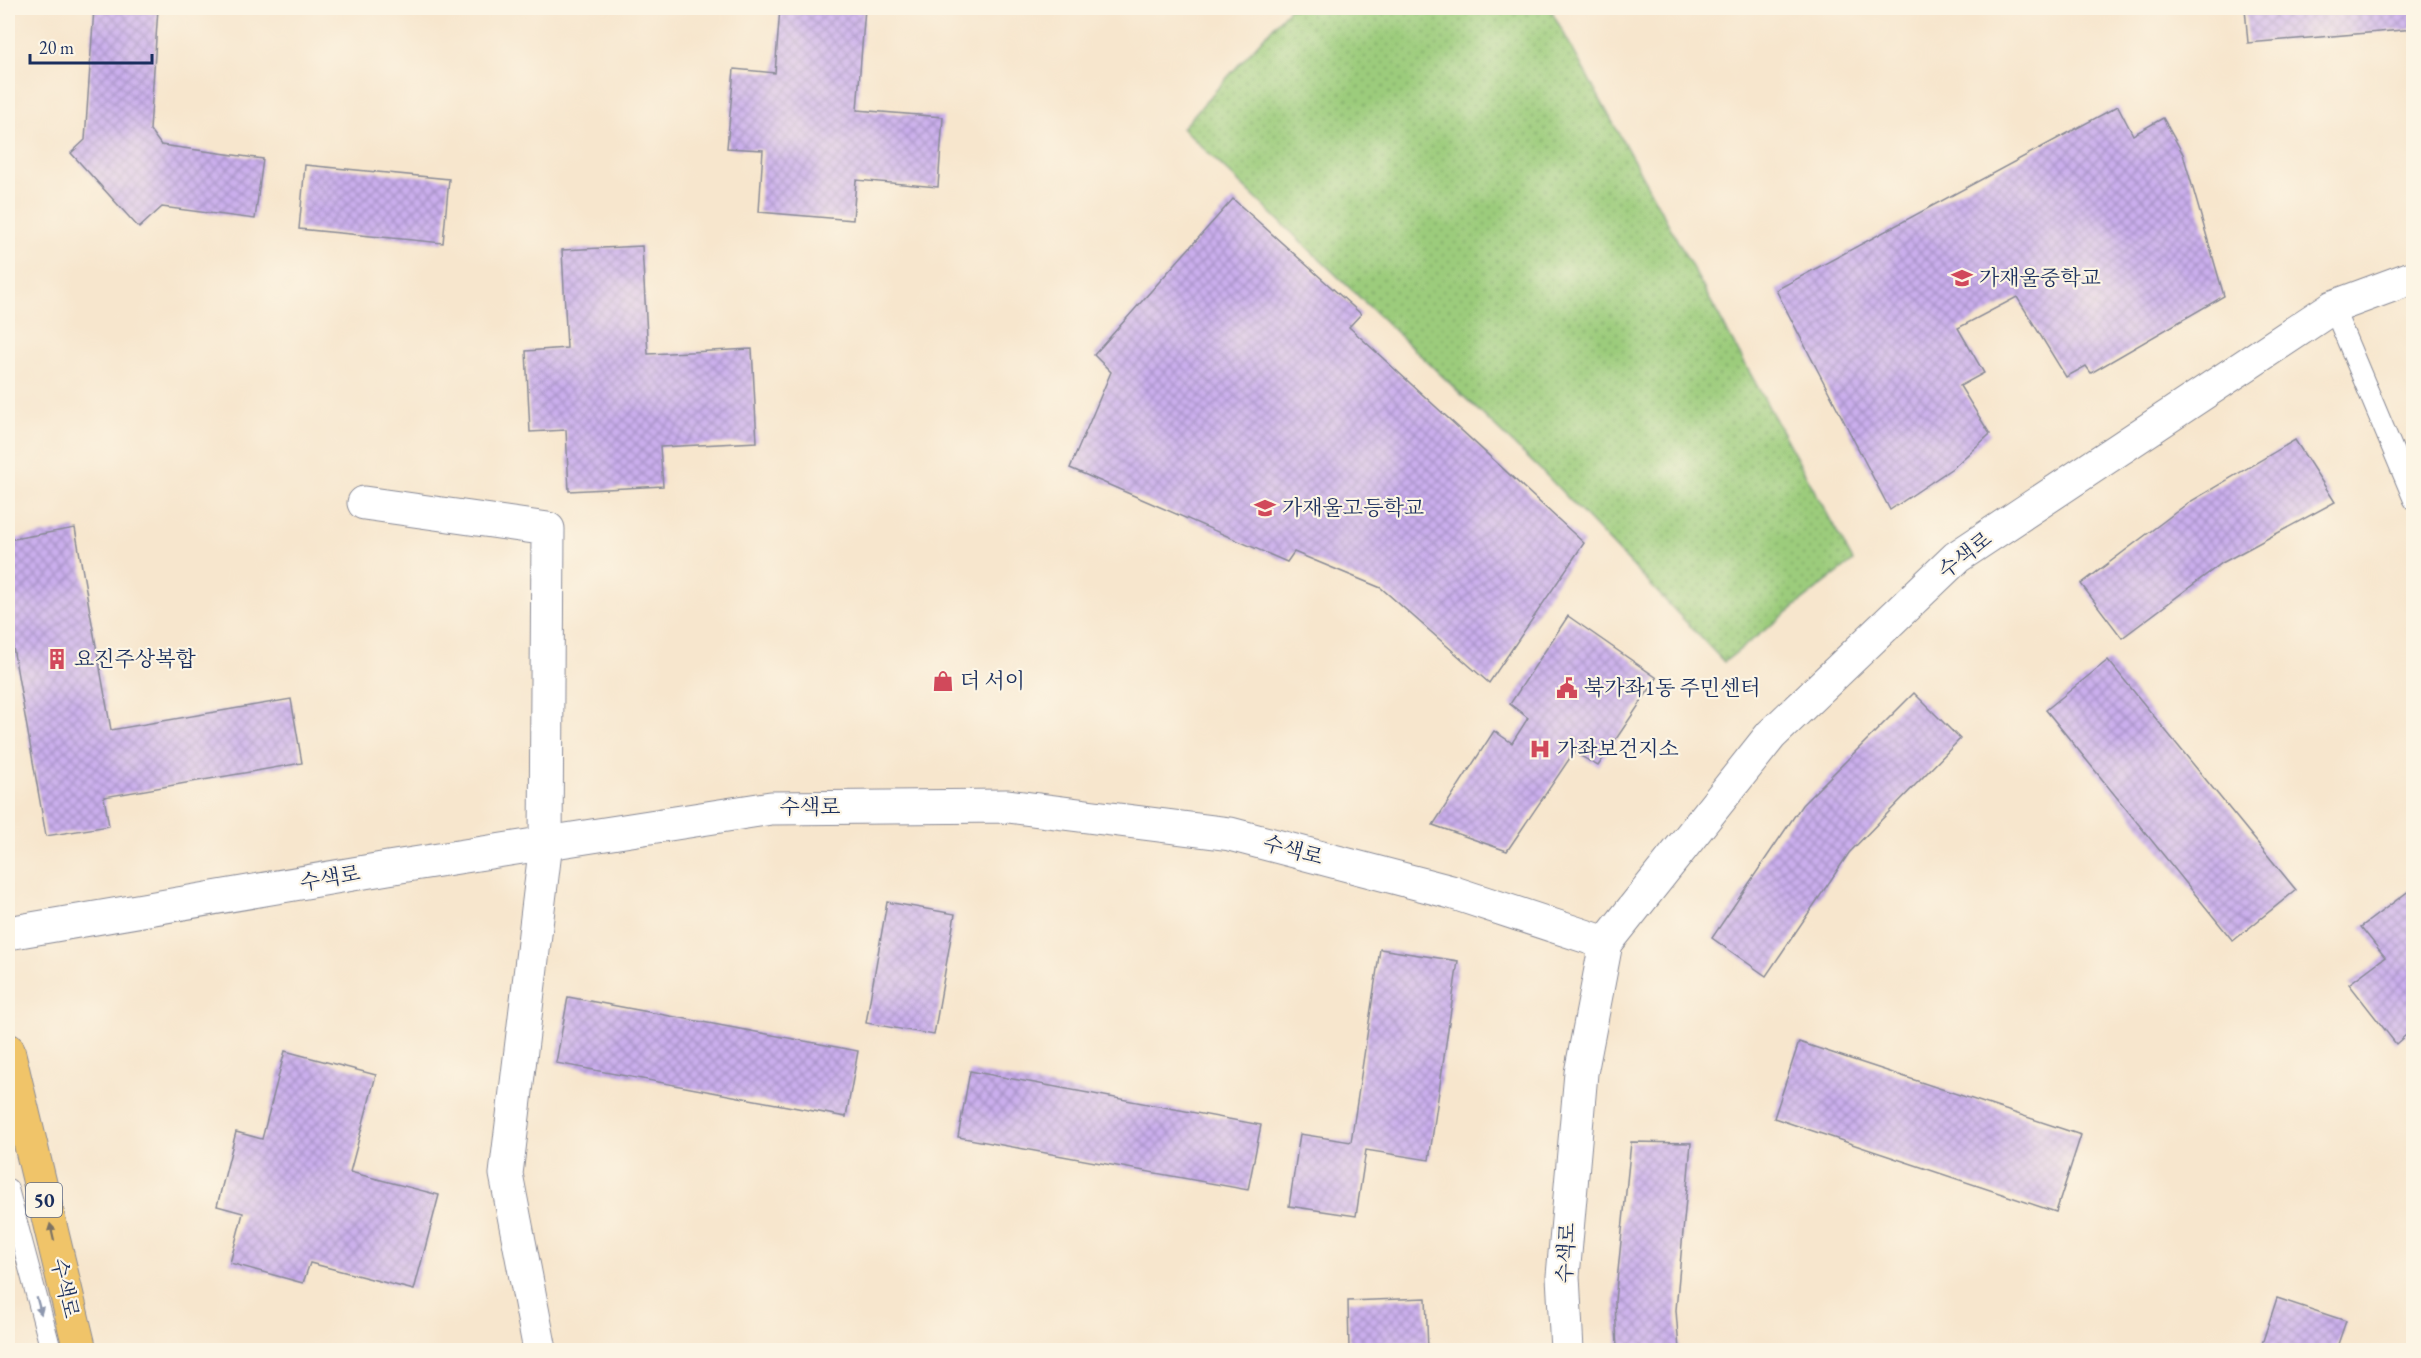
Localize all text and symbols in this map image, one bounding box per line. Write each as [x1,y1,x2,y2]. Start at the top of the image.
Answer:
scale bar [30,27,152,65]
text: 20 m [39,36,74,59]
place label: 가재울중학교 [1979,264,2101,291]
school or university icon: 가재울중학교 [1950,266,1974,290]
place label: 가재울고등학교 [1282,494,1424,521]
school or university icon: 가재울고등학교 [1253,496,1277,520]
street label: 수색로 [1932,525,1997,584]
place label: 요진주상복합 [74,645,196,672]
building icon: 요진주상복합 [45,647,69,671]
place label: 더 서이 [960,667,1025,694]
shop icon: 더 서이 [931,669,955,693]
place label: 북가좌1동 주민센터 [1584,674,1761,701]
public building icon: 북가좌1동 주민센터 [1555,676,1579,700]
place label: 가좌보건지소 [1557,735,1679,762]
hospital icon: 가좌보건지소 [1528,737,1552,761]
street label: 수색로 [780,793,840,820]
street label: 수색로 [1260,829,1326,870]
street label: 수색로 [298,859,362,896]
road number: 50 [26,1183,62,1217]
street label: 수색로 [1550,1222,1581,1284]
one-way arrow [47,1223,56,1242]
street label: 수색로 [45,1255,85,1321]
one-way arrow [35,1297,44,1315]

